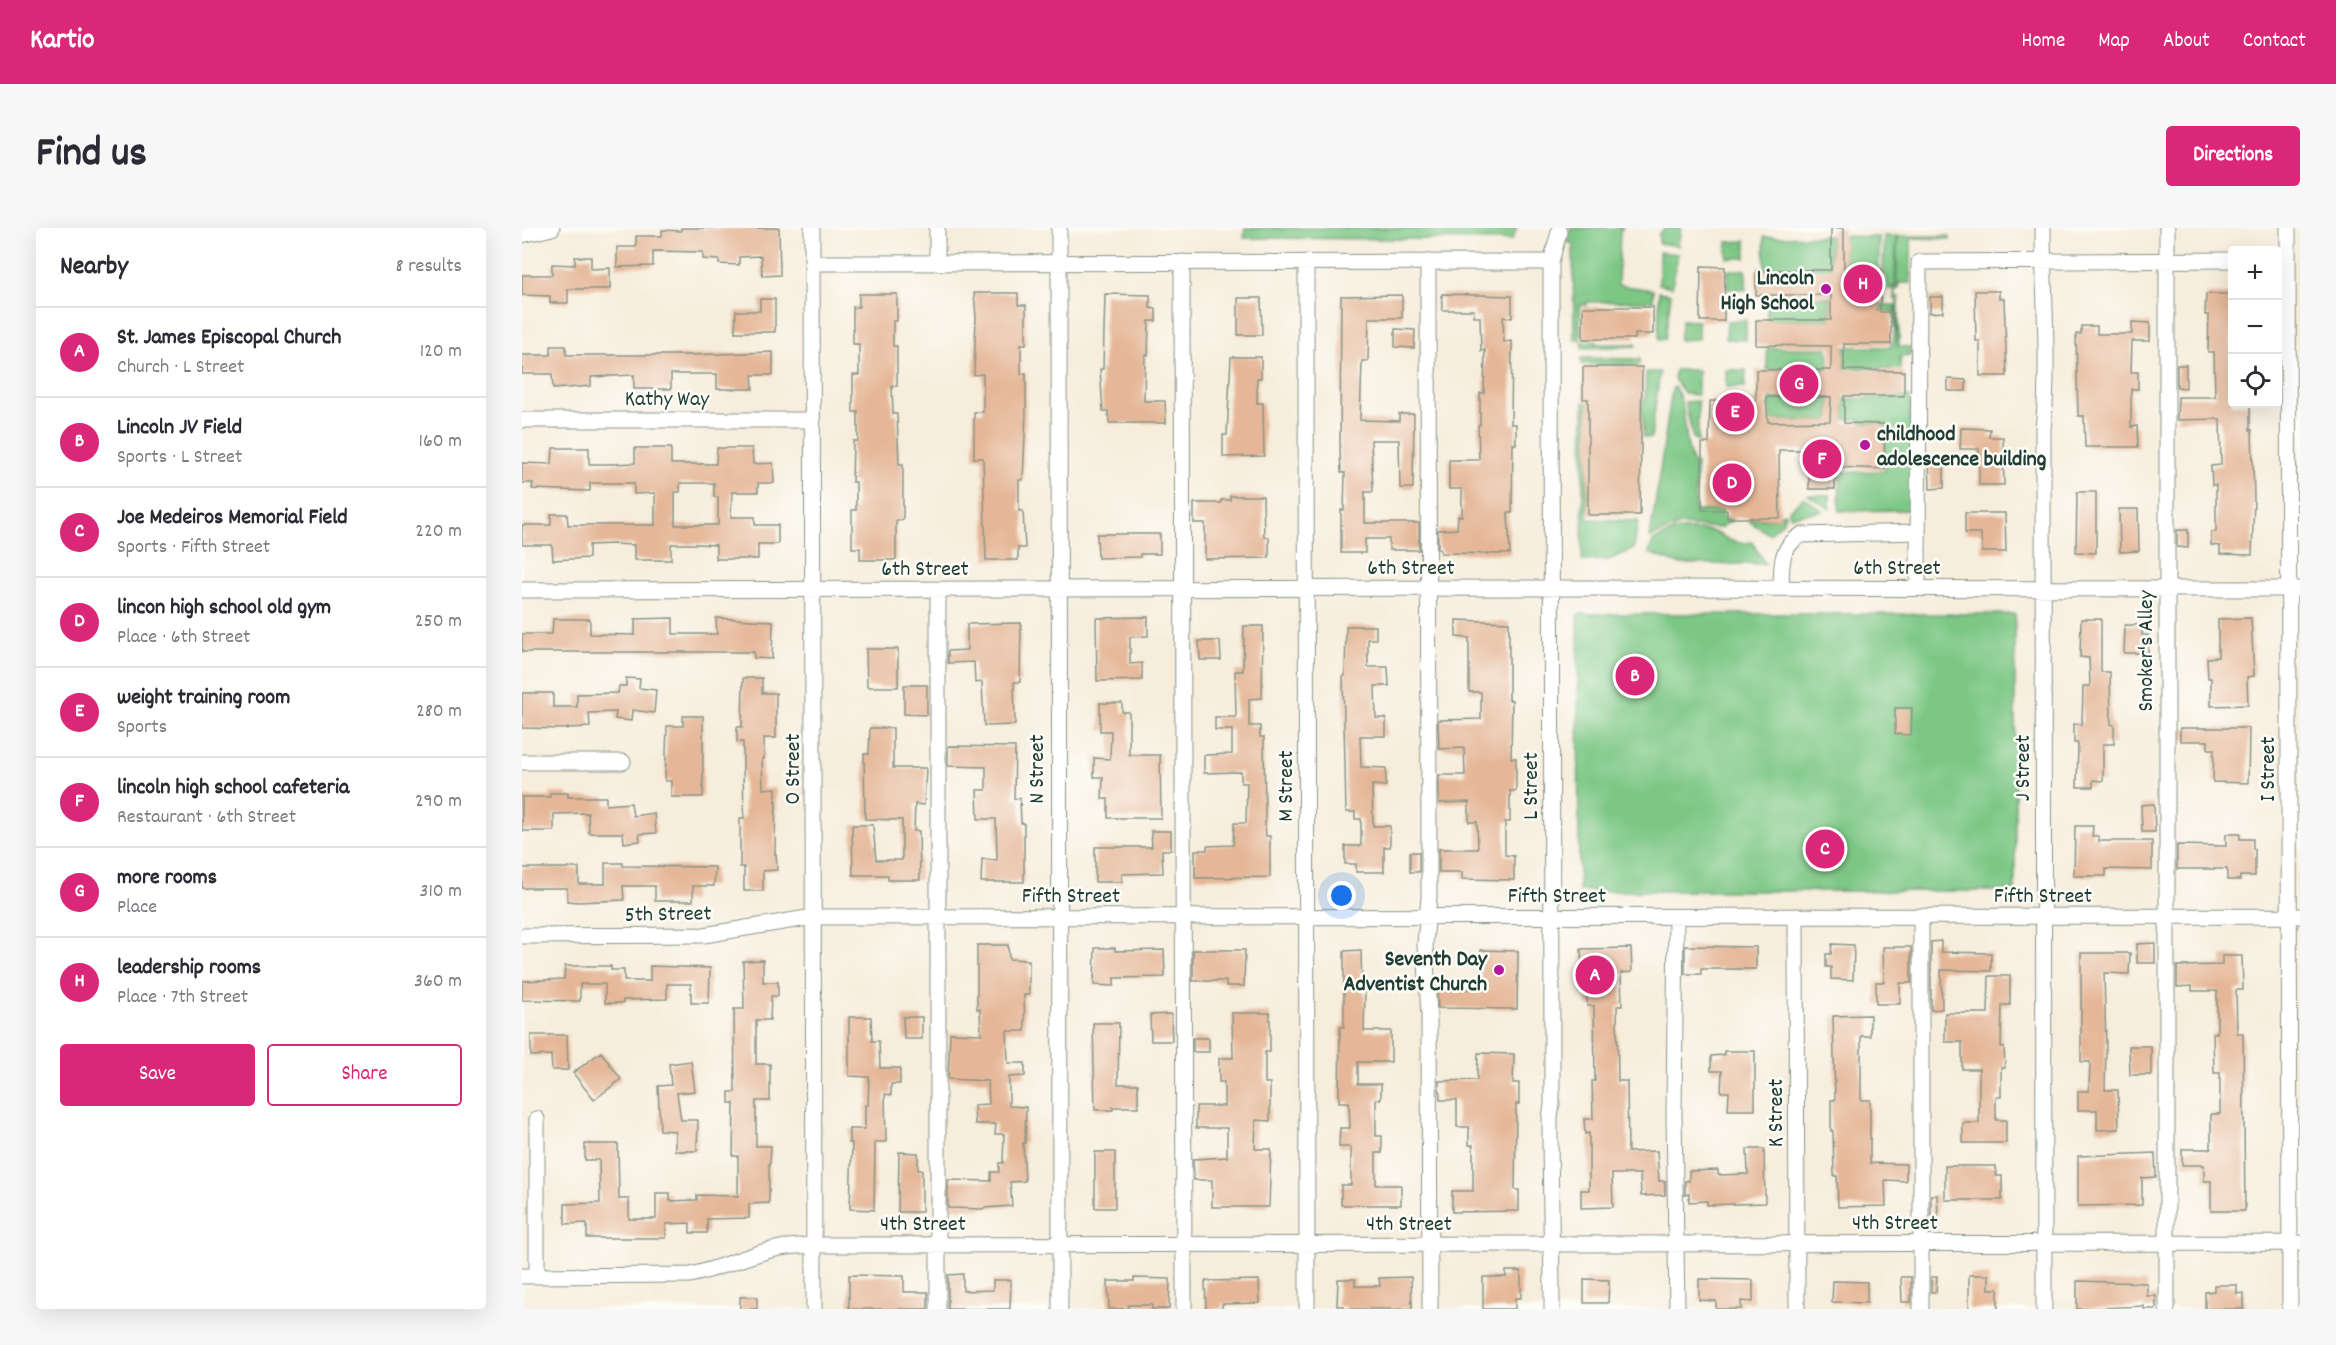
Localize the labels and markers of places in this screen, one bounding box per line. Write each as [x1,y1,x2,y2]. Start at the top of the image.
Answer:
pin: H [1844,262,1882,306]
place label: Lincoln High School [1721,264,1815,320]
marker: Lincoln High School [1819,282,1833,296]
pin: G [1780,362,1818,406]
pin: E [1716,390,1754,435]
place label: childhood adolescence building [1877,420,2047,476]
pin: F [1802,436,1842,482]
marker: childhood adolescence building [1858,438,1872,452]
pin: D [1712,460,1752,506]
pin: B [1616,654,1654,698]
pin: C [1806,826,1844,872]
place label: Seventh Day Adventist Church [1344,945,1488,1001]
pin: A [1576,952,1614,998]
marker: Seventh Day Adventist Church [1492,963,1506,977]

